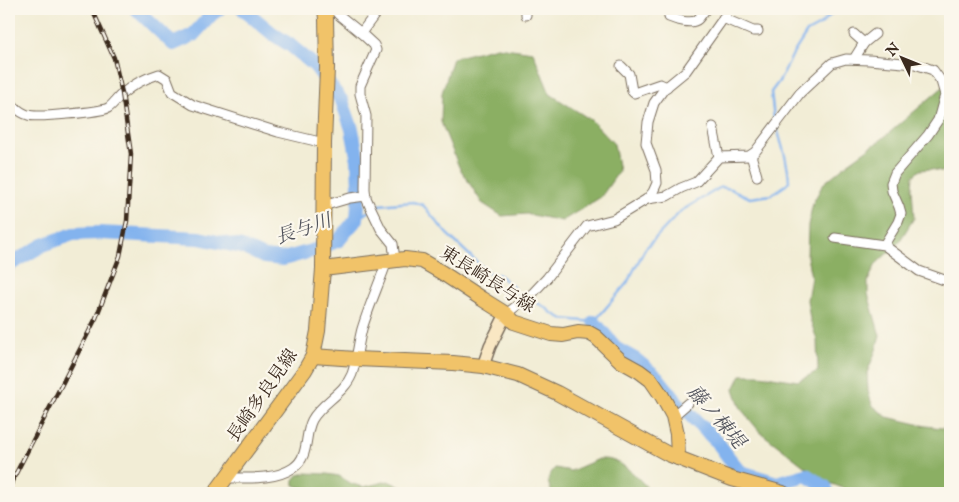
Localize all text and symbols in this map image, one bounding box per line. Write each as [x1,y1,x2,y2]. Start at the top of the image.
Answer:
north arrow [876,32,926,82]
text: N [882,39,904,61]
water label: 長与川 [273,209,336,251]
street label: 東長崎長与線 [435,242,539,319]
street label: 長崎多良見線 [223,345,304,447]
water label: 藤ノ棟堤 [681,381,751,455]

